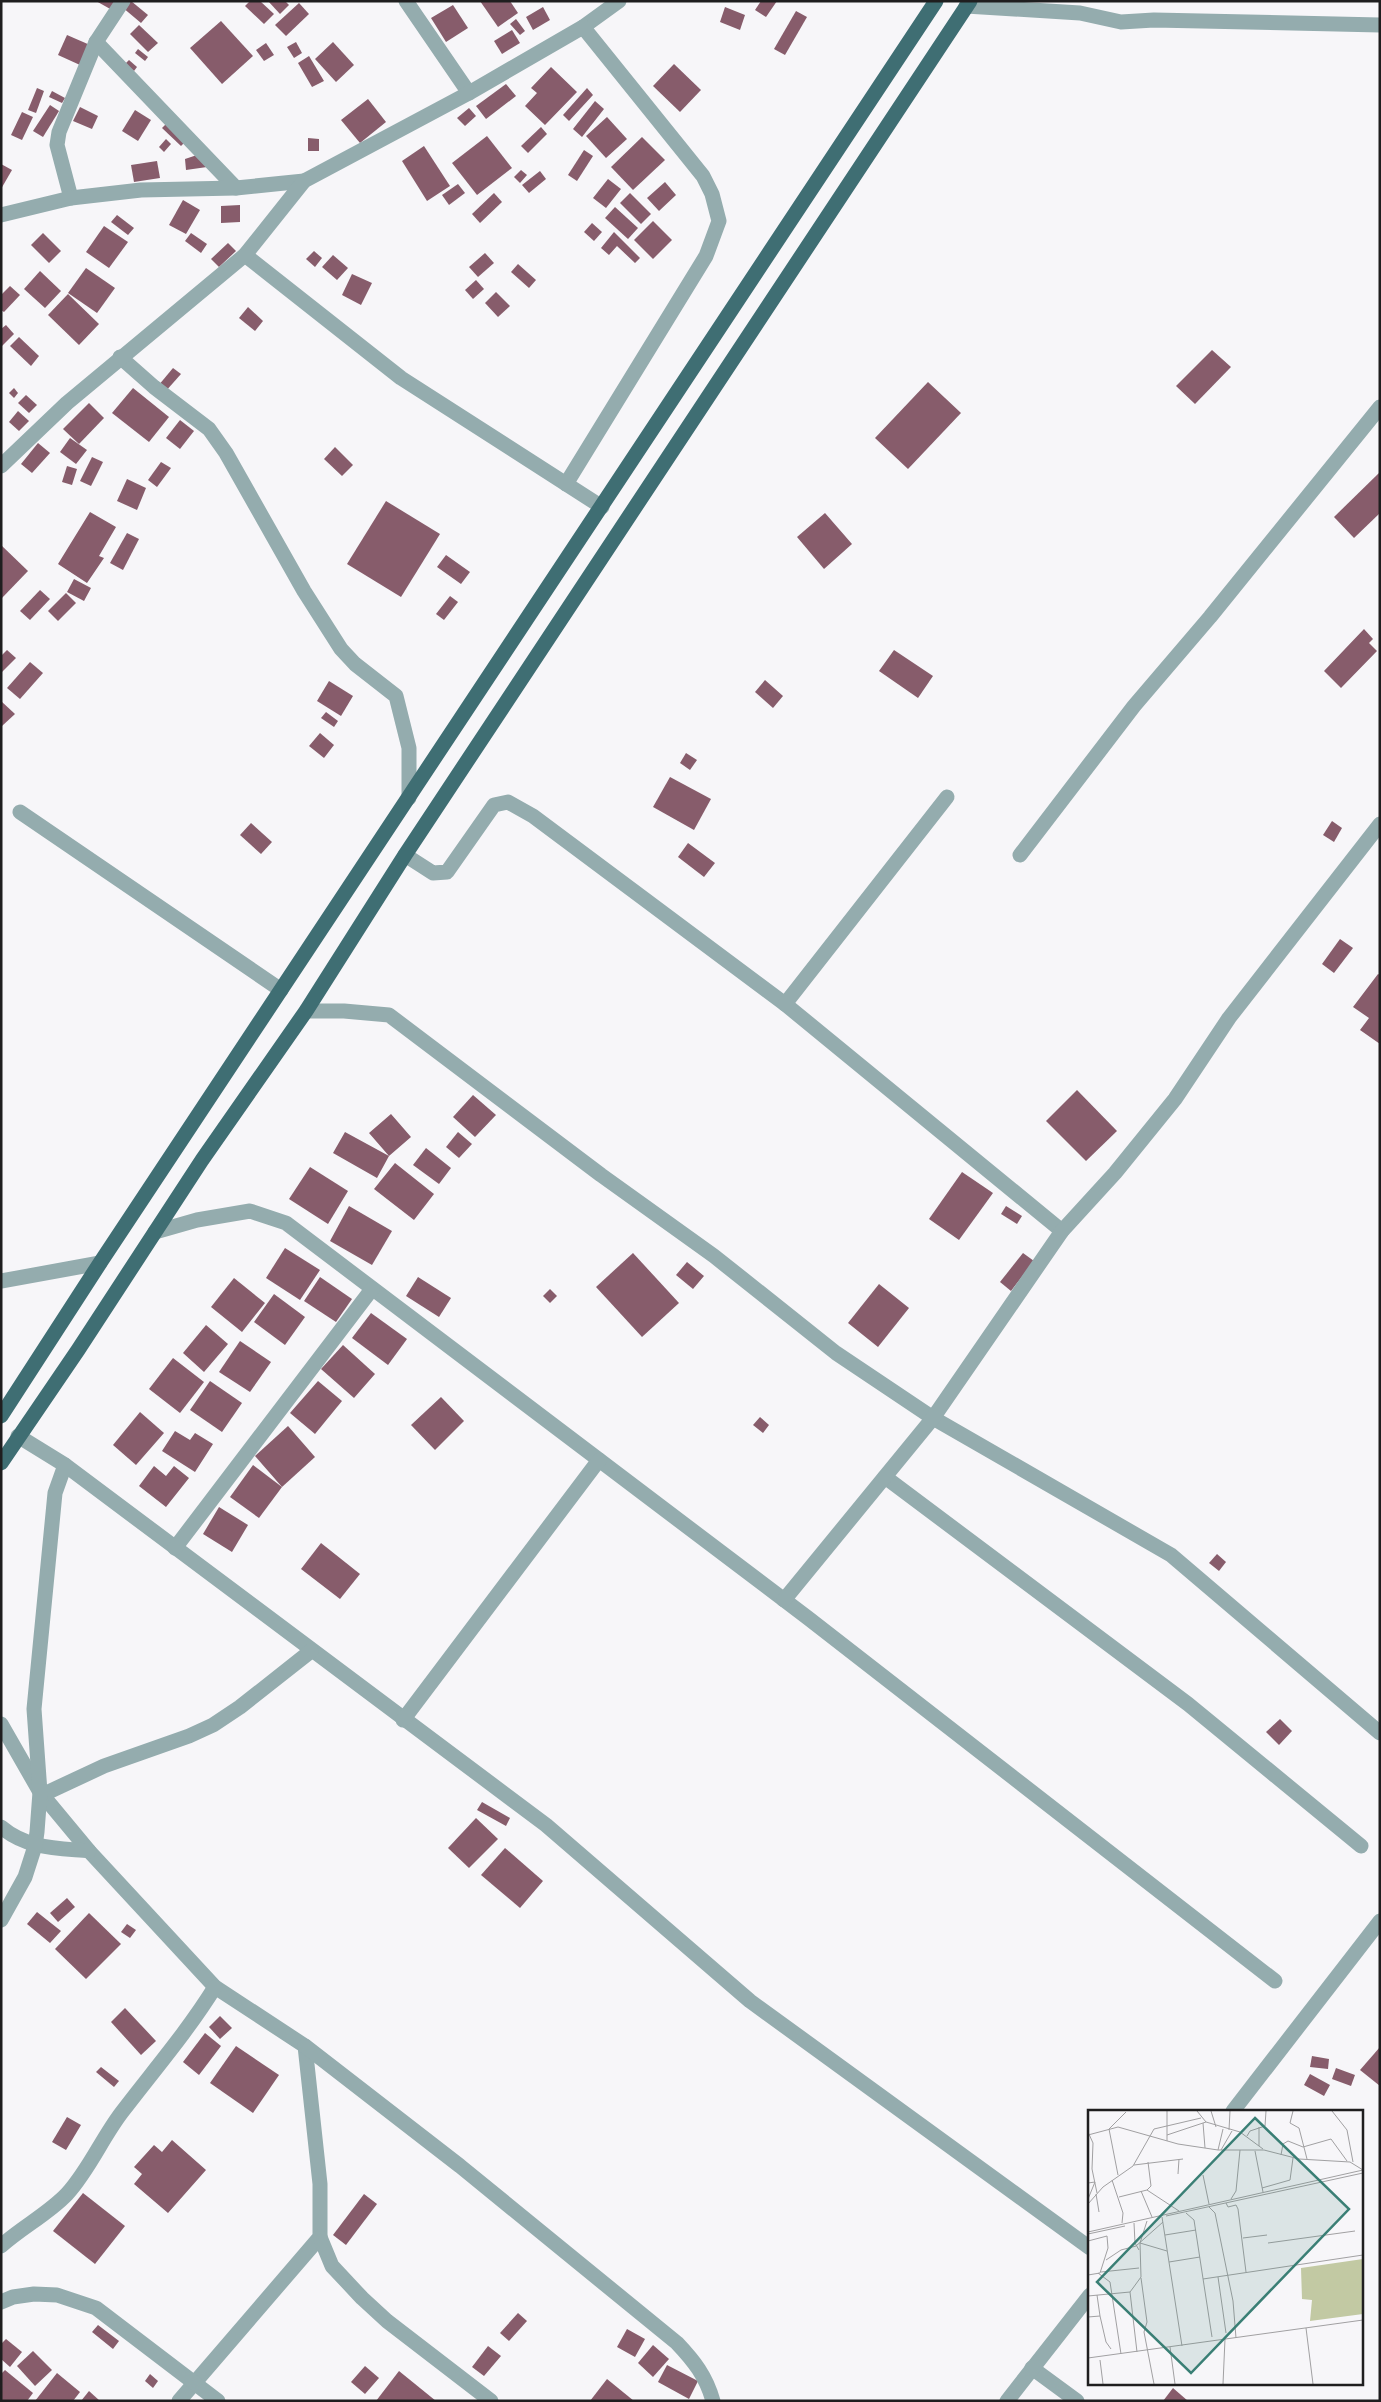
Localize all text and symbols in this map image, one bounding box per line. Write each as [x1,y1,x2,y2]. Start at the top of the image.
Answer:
inset map [1088,2110,1364,2384]

